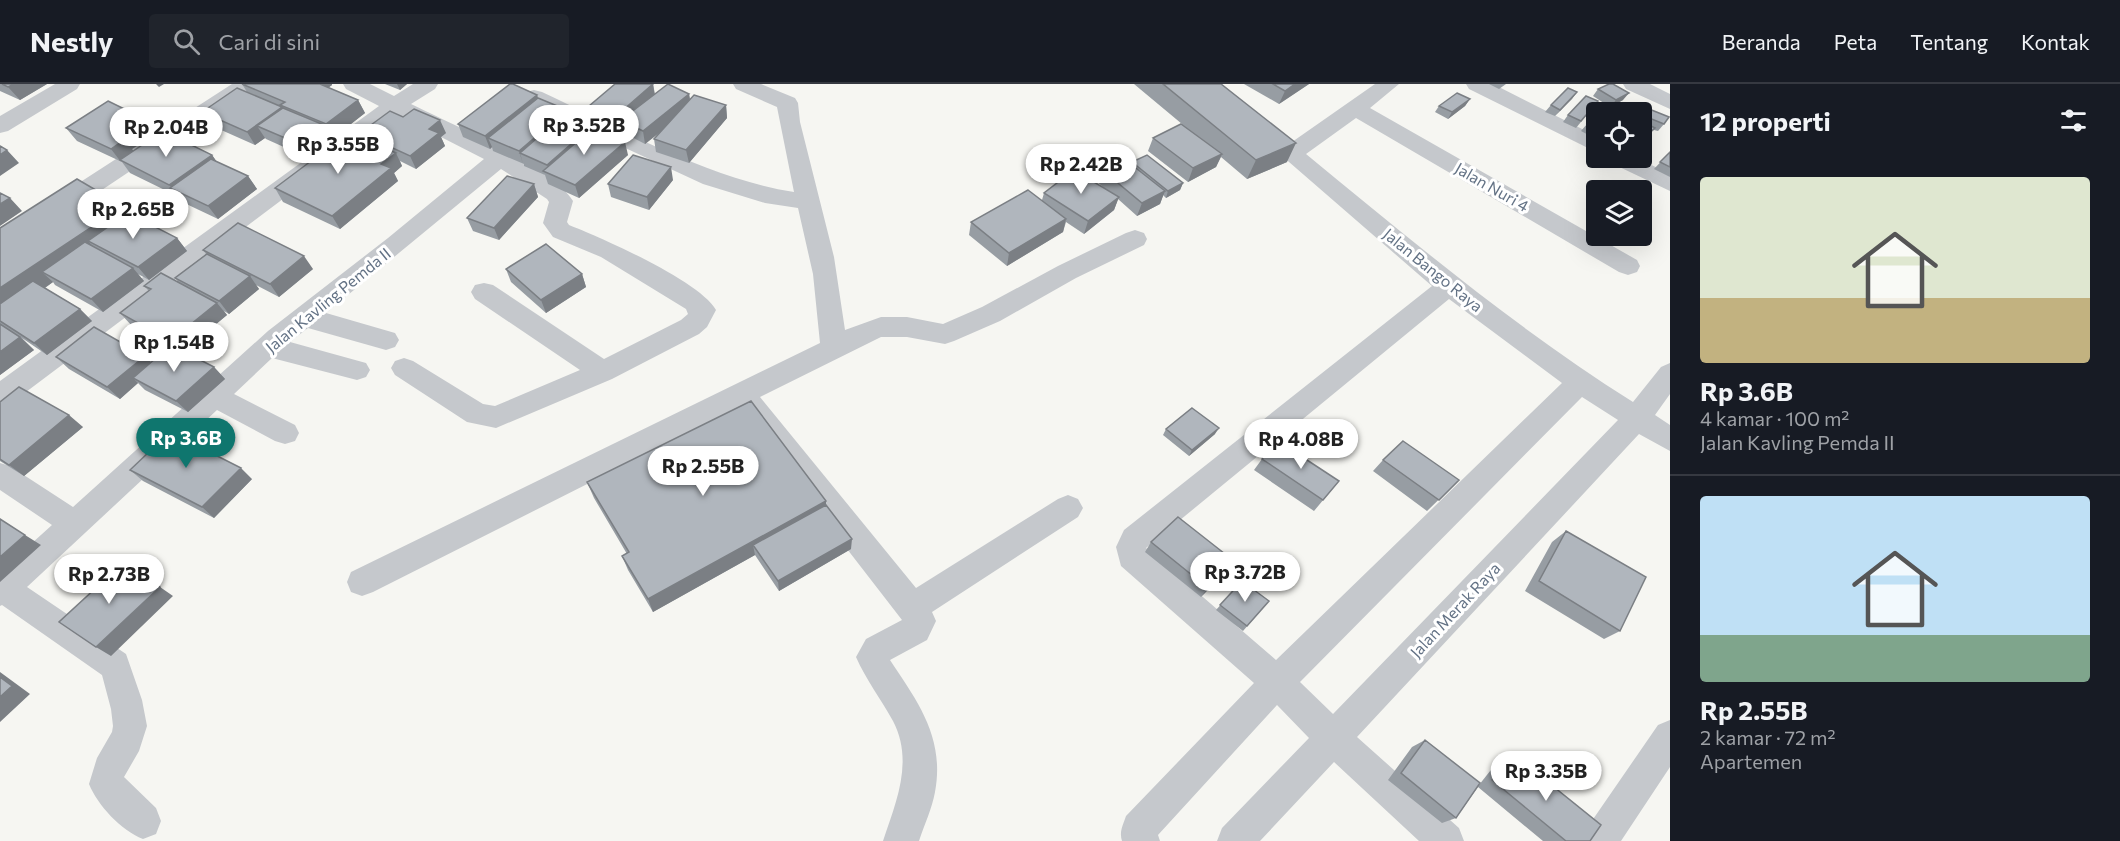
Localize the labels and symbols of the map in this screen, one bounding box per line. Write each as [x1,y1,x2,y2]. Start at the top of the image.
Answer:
pin: Rp 3.52B [522,105,646,156]
pin: Rp 2.04B [104,107,228,158]
pin: Rp 3.55B [276,124,400,175]
pin: Rp 2.42B [1019,144,1143,195]
street label: Jalan Nuri 4 [1452,158,1533,215]
pin: Rp 2.65B [71,189,195,240]
street label: Jalan Bango Raya [1380,224,1487,315]
street label: Jalan Kavling Pemda II [261,243,394,356]
pin: Rp 1.54B [112,322,236,373]
pin: Rp 3.6B [131,418,241,469]
pin: Rp 4.08B [1239,419,1363,470]
pin: Rp 2.55B [641,446,765,497]
pin: Rp 3.72B [1183,552,1307,603]
pin: Rp 2.73B [47,554,171,605]
street label: Jalan Merak Raya [1406,558,1504,661]
pin: Rp 3.35B [1484,751,1608,802]

